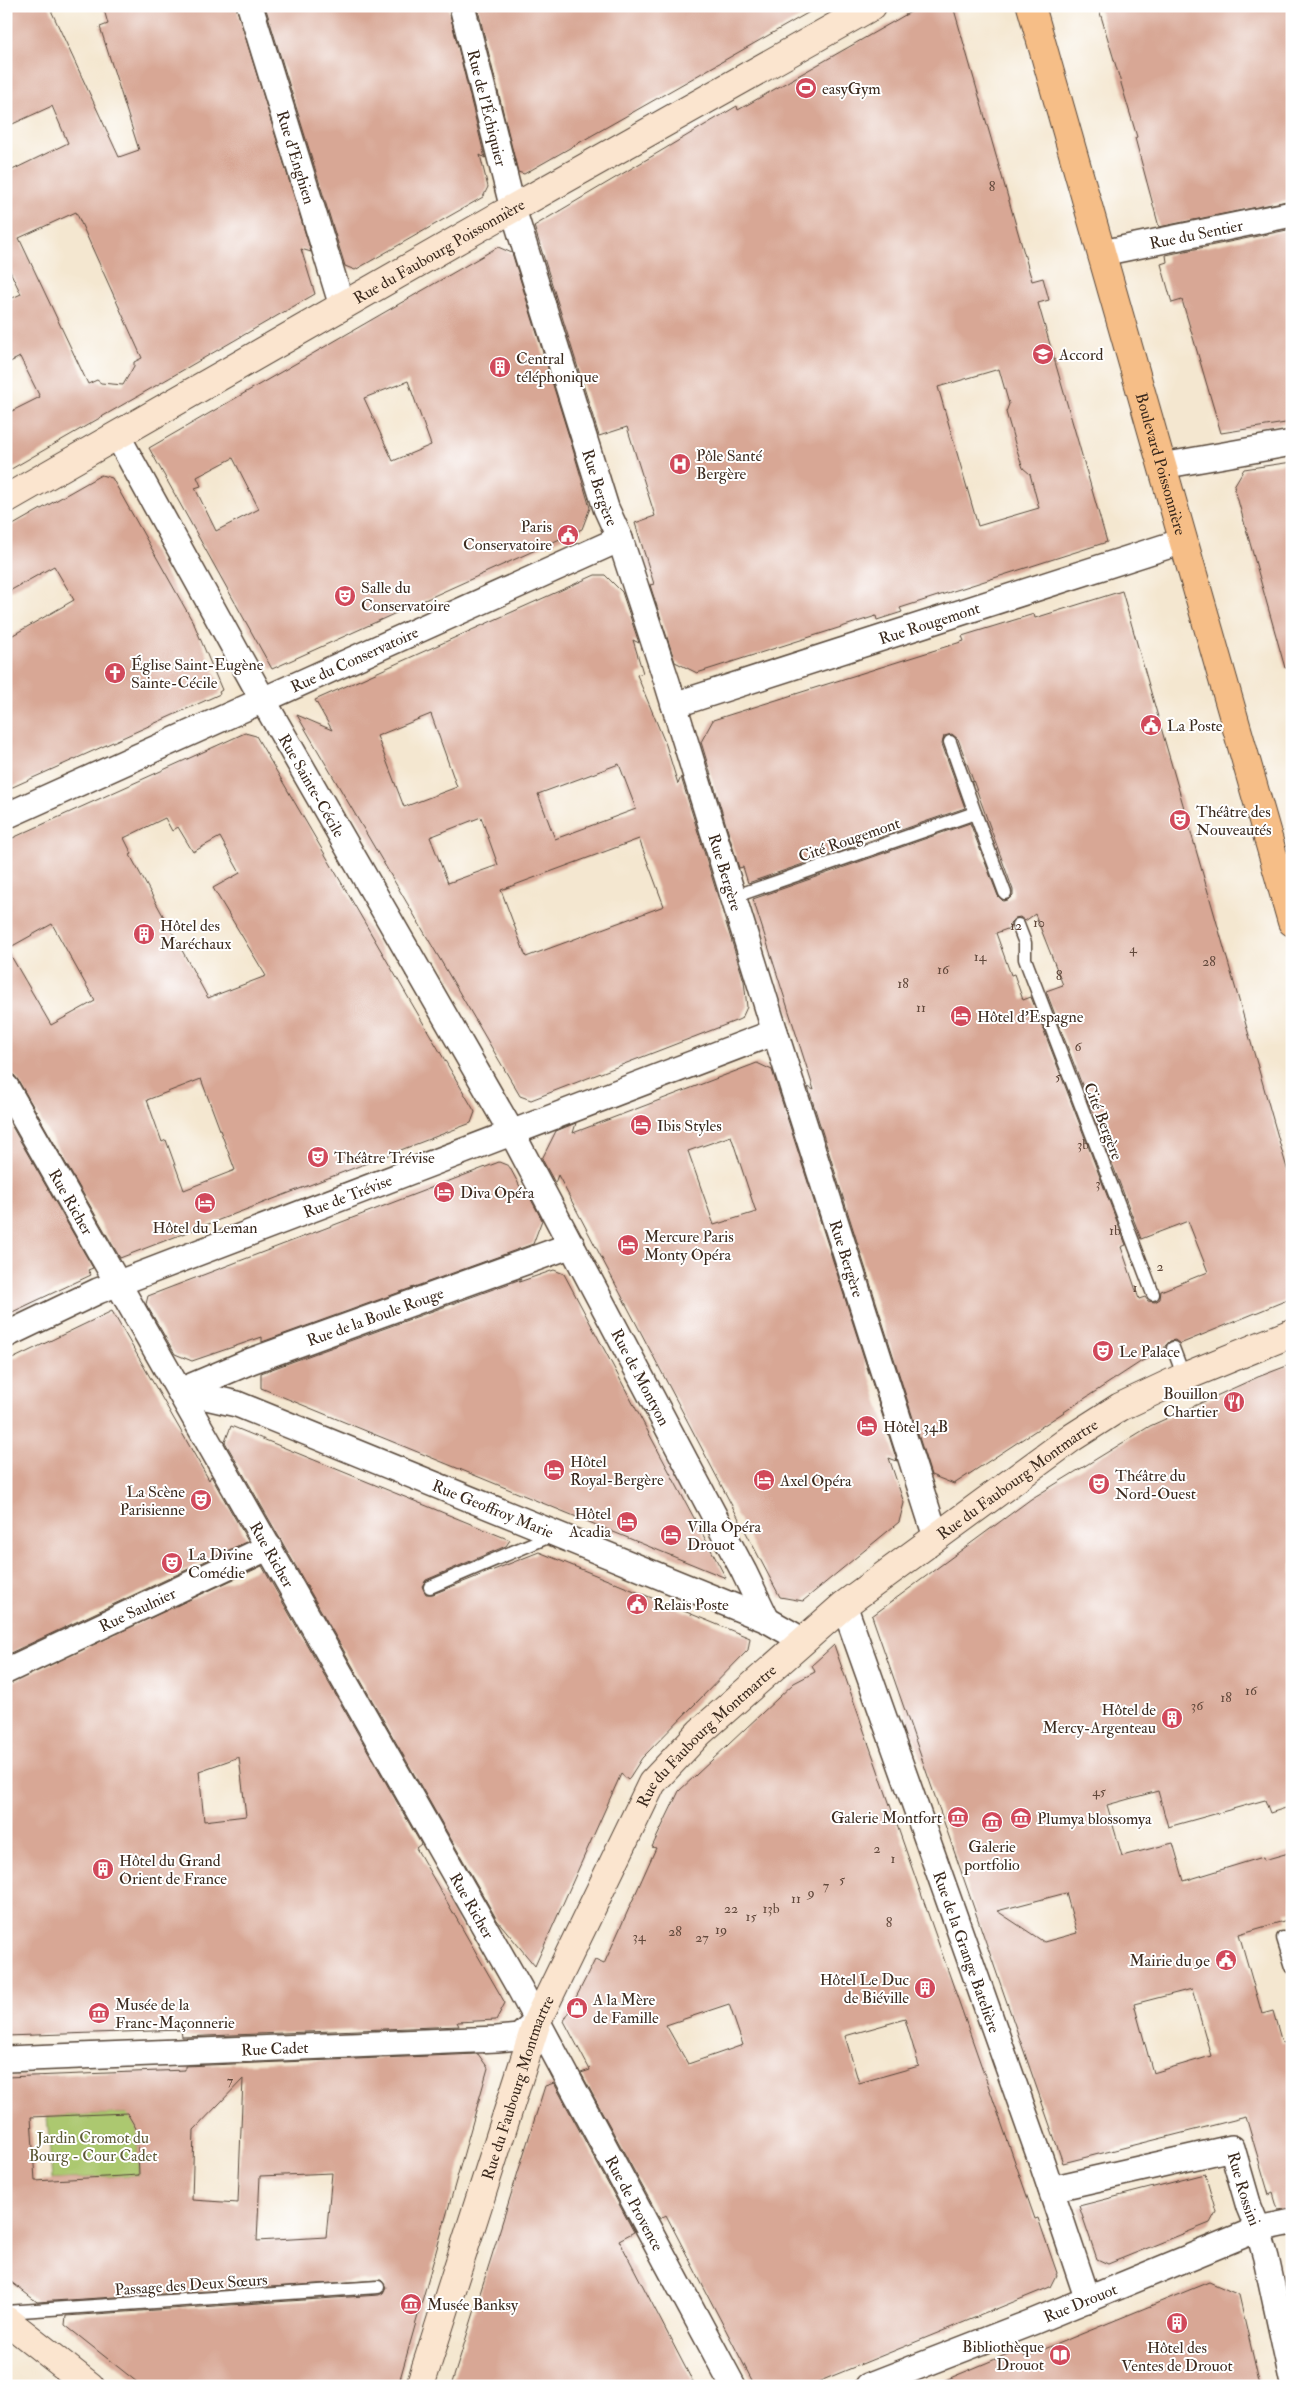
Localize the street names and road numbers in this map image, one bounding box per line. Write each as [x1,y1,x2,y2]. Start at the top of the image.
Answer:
street label: Rue de l'Échiquier [462,48,511,169]
street label: Rue d'Enghien [272,108,319,207]
street label: Rue du Faubourg Poissonnière [350,195,529,309]
street label: Rue du Sentier [1148,215,1245,254]
street label: Boulevard Poissonnière [1131,391,1190,538]
street label: Rue Bergère [577,447,622,530]
street label: Rue Rougemont [876,598,982,649]
street label: Rue du Conservatoire [288,622,422,697]
street label: Rue Sainte-Cécile [274,731,349,841]
street label: Cité Rougemont [796,813,903,867]
street label: Rue Bergère [703,831,746,914]
street label: Cité Bergère [1079,1080,1127,1163]
street label: Rue Richer [44,1166,97,1239]
street label: Rue de Trévise [300,1170,395,1223]
street label: Rue Bergère [825,1218,868,1300]
street label: Rue de la Boule Rouge [304,1283,447,1351]
street label: Rue de Montyon [606,1326,674,1429]
street label: Rue du Faubourg Montmartre [933,1415,1102,1544]
street label: Rue Geoffroy Marie [429,1476,557,1543]
street label: Rue Richer [245,1518,298,1592]
street label: Rue Saulnier [96,1583,179,1637]
street label: Rue du Faubourg Montmartre [633,1660,781,1811]
street label: Rue Richer [445,1869,498,1943]
street label: Rue de la Grange Batelière [928,1869,1004,2036]
street label: Rue du Faubourg Montmartre [478,1992,559,2183]
street label: Rue Cadet [241,2038,309,2060]
street label: Rue Rossini [1223,2150,1265,2229]
street label: Rue de Provence [600,2152,668,2255]
street label: Passage des Deux Sœurs [114,2270,268,2300]
street label: Rue Drouot [1041,2279,1120,2327]

